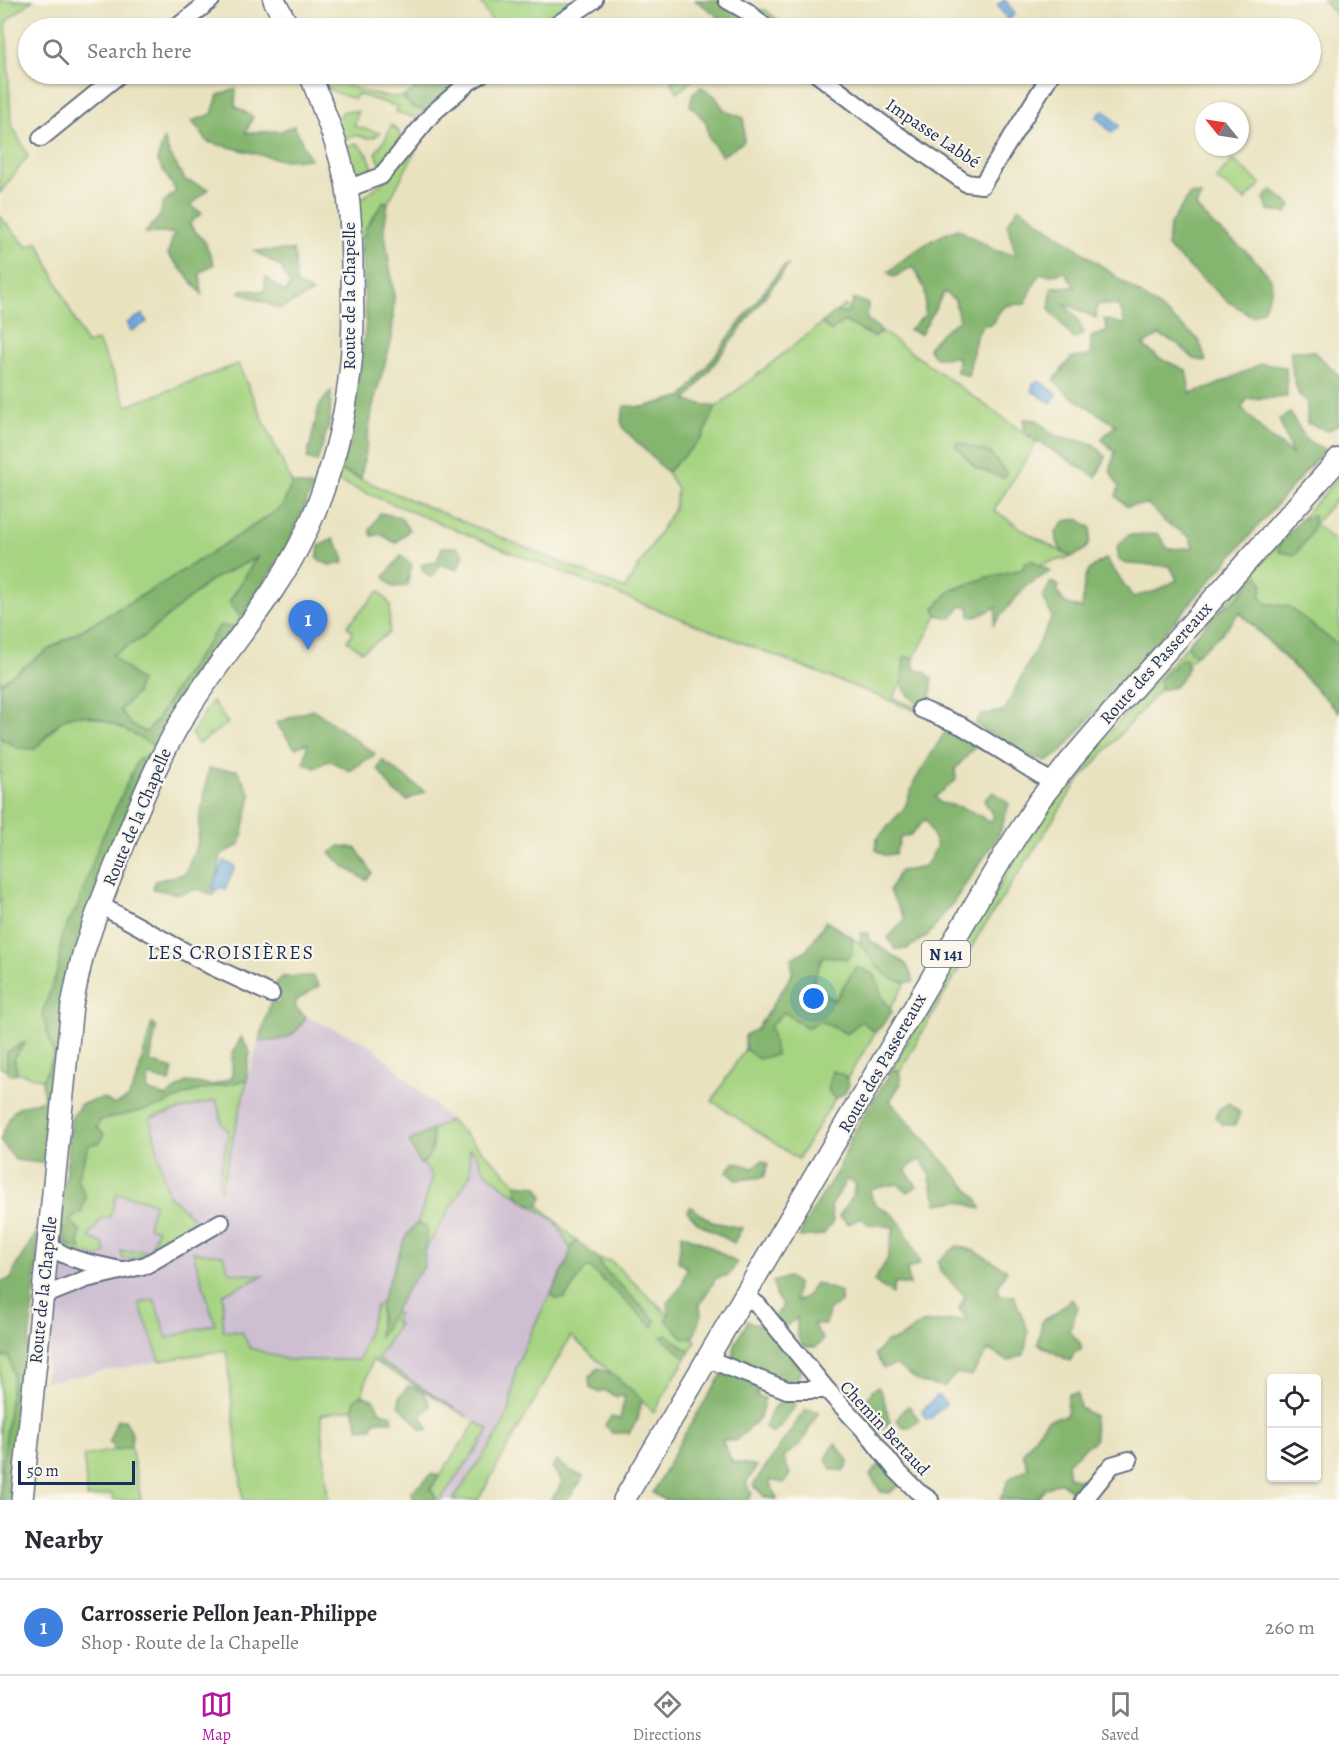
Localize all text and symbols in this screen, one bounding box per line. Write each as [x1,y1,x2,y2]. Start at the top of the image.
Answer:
search box [18,18,1321,84]
icon: search [39,35,72,68]
text: Search here [87,36,192,66]
street label: Impasse Labbé [881,93,985,173]
north arrow [1195,102,1249,156]
street label: Route de la Chapelle [337,222,361,370]
street label: Route des Passereaux [1094,596,1218,729]
pin: 1 [288,600,328,650]
street label: Route de la Chapelle [97,744,177,890]
district label: LES CROISIÈRES [148,939,315,966]
road number: N 141 [922,941,970,967]
your location [799,984,828,1013]
street label: Route des Passereaux [832,989,932,1137]
street label: Route de la Chapelle [23,1215,63,1365]
map controls [1267,1374,1321,1482]
button: locate [1267,1374,1321,1428]
street label: Chemin Bertaud [835,1375,935,1481]
button: layers [1267,1428,1321,1482]
scale bar [18,1458,135,1486]
text: 50 m [27,1460,59,1482]
text: Nearby [24,1522,103,1557]
text: Carrosserie Pellon Jean-Philippe [81,1599,377,1629]
text: 1 [40,1614,47,1641]
text: 260 m [1265,1614,1315,1641]
text: Shop · Route de la Chapelle [81,1629,299,1656]
tab: Map [200,1688,233,1746]
tab: Directions [633,1688,701,1746]
tab: Saved [1101,1688,1139,1746]

